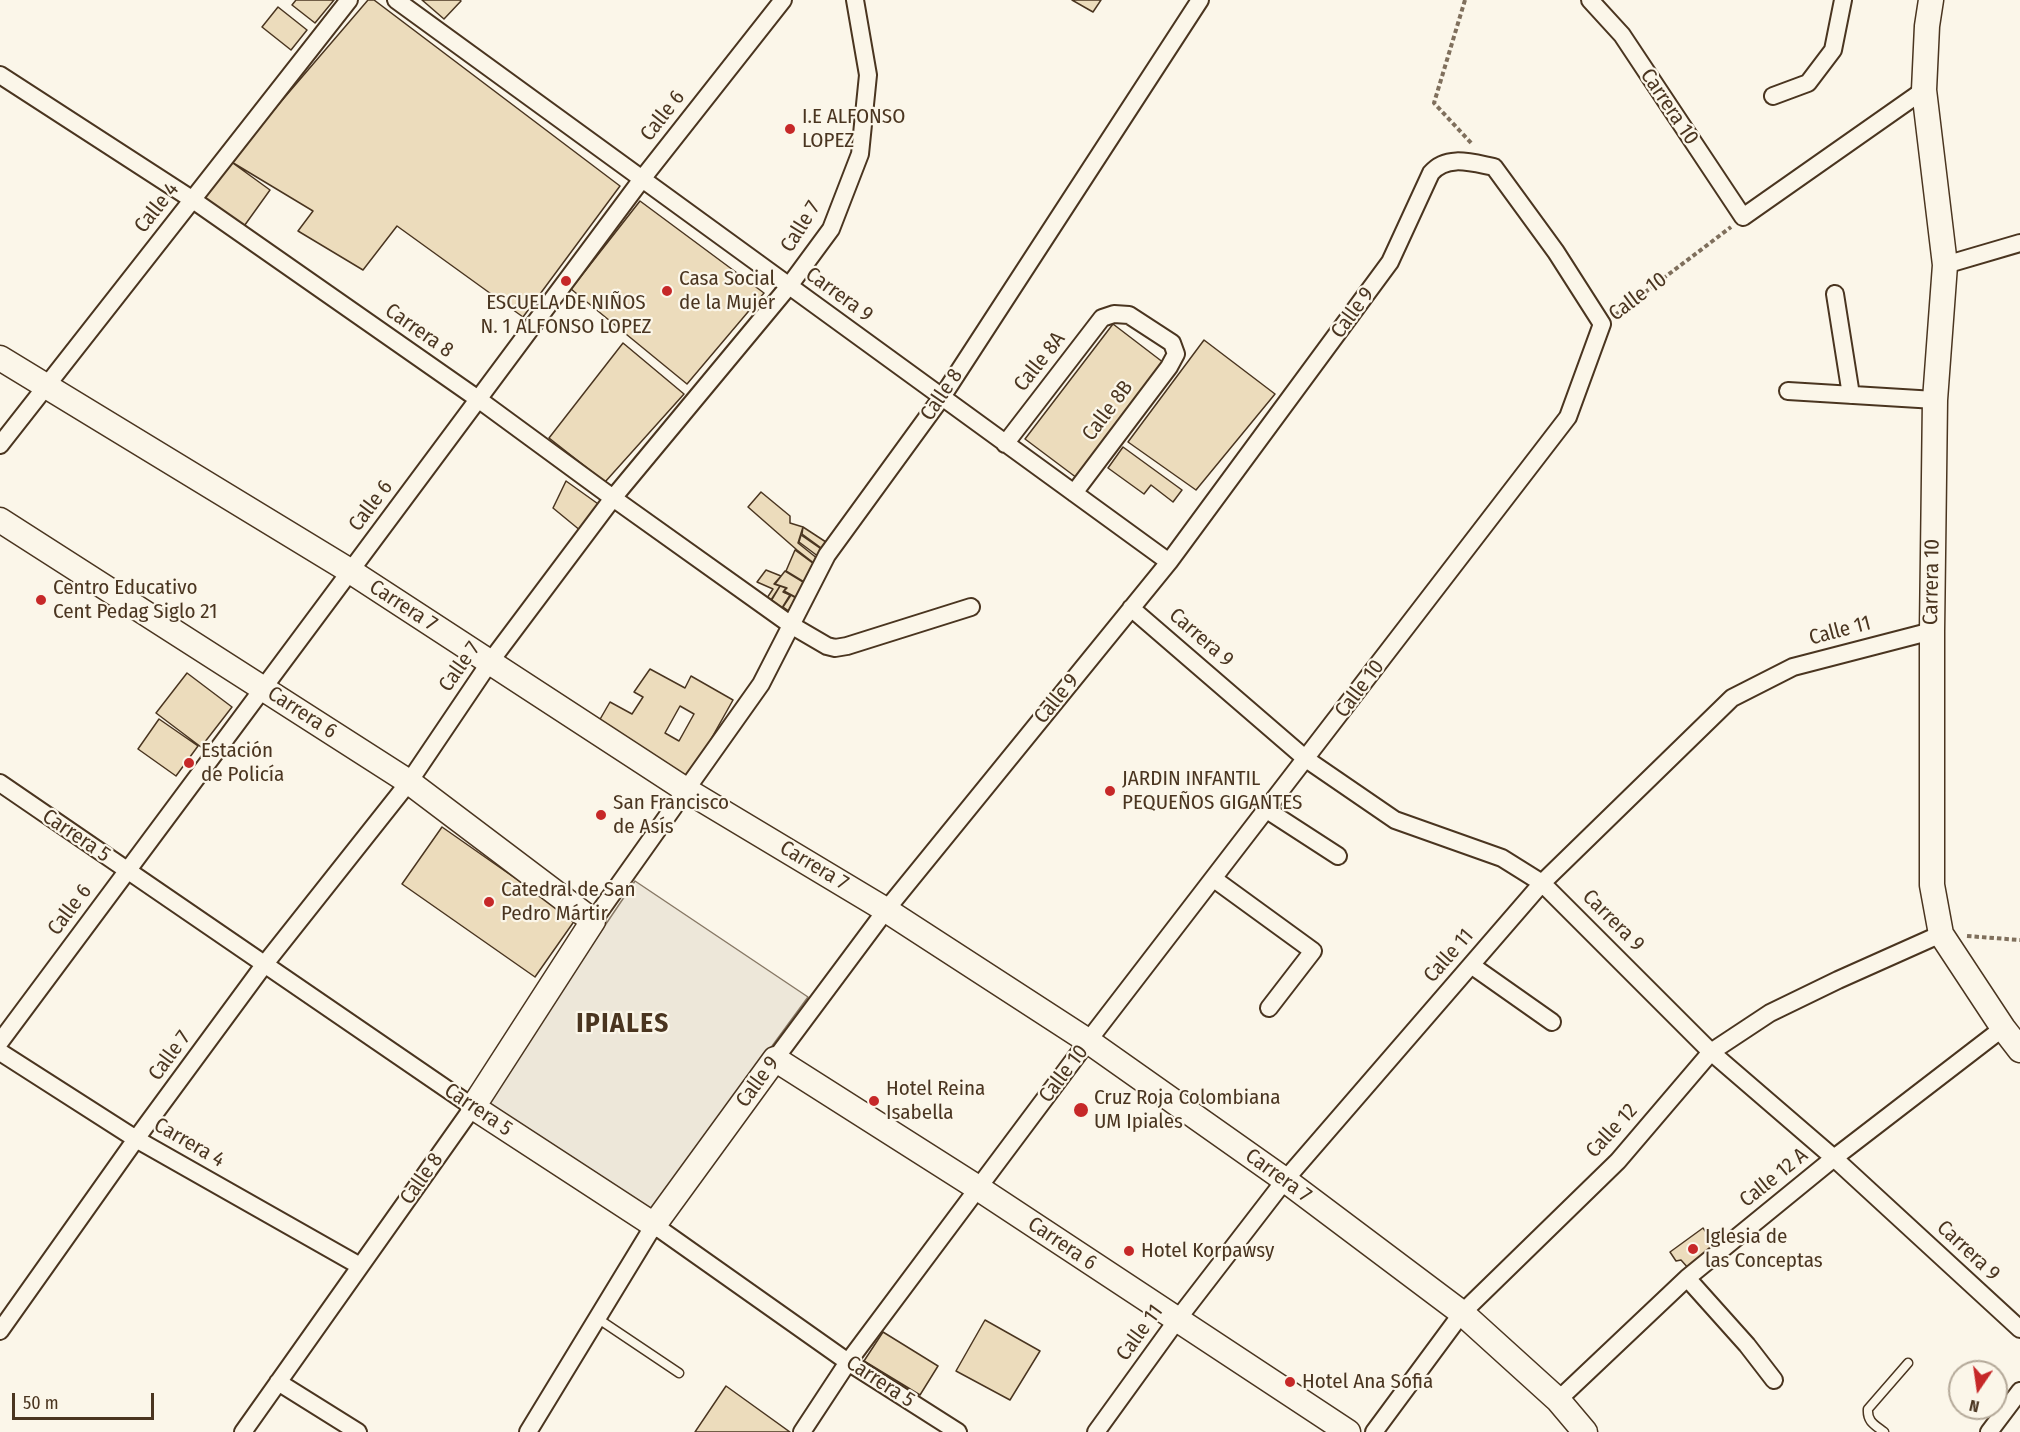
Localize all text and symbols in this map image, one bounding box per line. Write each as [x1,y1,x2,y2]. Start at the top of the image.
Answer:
street label: Carrera 10 [1634,64,1704,150]
street label: Calle 6 [635,86,691,146]
place label: I.E ALFONSO LOPEZ [802,104,905,154]
marker: I.E ALFONSO LOPEZ [783,122,797,136]
street label: Calle 4 [130,178,184,238]
street label: Calle 7 [776,197,826,257]
street label: Carrera 9 [800,262,878,328]
place label: Casa Social de la Mujer [679,266,775,316]
street label: Calle 10 [1604,267,1672,327]
marker: ESCUELA DE NIÑOS N. 1 ALFONSO LOPEZ [559,274,573,288]
street label: Calle 9 [1326,283,1380,343]
marker: Casa Social de la Mujer [660,284,674,298]
place label: ESCUELA DE NIÑOS N. 1 ALFONSO LOPEZ [480,290,652,340]
street label: Carrera 8 [380,298,458,364]
street label: Calle 8A [1009,327,1071,397]
street label: Calle 8 [916,364,968,426]
street label: Calle 8B [1077,376,1139,446]
street label: Calle 6 [344,476,398,536]
street label: Carrera 10 [1919,539,1945,625]
place label: Centro Educativo Cent Pedag Siglo 21 [53,575,217,625]
street label: Carrera 7 [364,575,442,637]
marker: Centro Educativo Cent Pedag Siglo 21 [34,593,48,607]
street label: Carrera 9 [1164,603,1238,673]
street label: Calle 11 [1806,611,1874,651]
street label: Calle 7 [434,637,486,697]
street label: Calle 10 [1330,655,1390,723]
street label: Calle 9 [1029,669,1085,729]
street label: Carrera 6 [263,681,341,745]
place label: Estación de Policía [201,738,284,788]
marker: Estación de Policía [182,756,196,770]
place label: JARDIN INFANTIL PEQUEÑOS GIGANTES [1122,766,1302,816]
marker: JARDIN INFANTIL PEQUEÑOS GIGANTES [1103,784,1117,798]
place label: San Francisco de Asís [613,790,729,840]
street label: Carrera 5 [37,804,115,868]
marker: San Francisco de Asís [594,808,608,822]
street label: Carrera 7 [775,836,853,896]
place label: Catedral de San Pedro Mártir [501,877,636,927]
street label: Calle 6 [43,880,97,940]
street label: Carrera 9 [1577,885,1649,957]
marker: Catedral de San Pedro Mártir [482,895,496,909]
street label: Calle 11 [1419,924,1479,988]
district label: IPIALES [576,1008,670,1040]
street label: Calle 7 [144,1026,196,1086]
street label: Calle 10 [1034,1040,1094,1108]
street label: Calle 9 [731,1052,785,1112]
place label: Hotel Reina Isabella [886,1076,985,1126]
street label: Carrera 5 [439,1078,517,1142]
place label: Cruz Roja Colombiana UM Ipiales [1094,1085,1281,1135]
marker: Hotel Reina Isabella [867,1094,881,1108]
street label: Calle 12 [1581,1099,1643,1163]
marker: Cruz Roja Colombiana UM Ipiales [1072,1101,1090,1119]
street label: Carrera 4 [149,1113,229,1173]
street label: Calle 12 A [1735,1143,1813,1213]
street label: Carrera 7 [1240,1144,1316,1208]
street label: Calle 8 [395,1148,449,1210]
street label: Carrera 6 [1023,1212,1101,1276]
street label: Carrera 9 [1931,1215,2005,1287]
place label: Iglesia de las Conceptas [1705,1224,1823,1274]
place label: Hotel Korpawsy [1141,1238,1274,1264]
marker: Iglesia de las Conceptas [1686,1242,1700,1256]
marker: Hotel Korpawsy [1122,1244,1136,1258]
street label: Calle 11 [1111,1300,1169,1366]
street label: Carrera 5 [841,1351,919,1413]
north arrow [1948,1360,2008,1420]
place label: Hotel Ana Sofia [1302,1369,1433,1395]
marker: Hotel Ana Sofia [1283,1375,1297,1389]
scale bar [15,1381,158,1419]
text: 50 m [23,1392,59,1414]
text: N [1967,1396,1981,1416]

